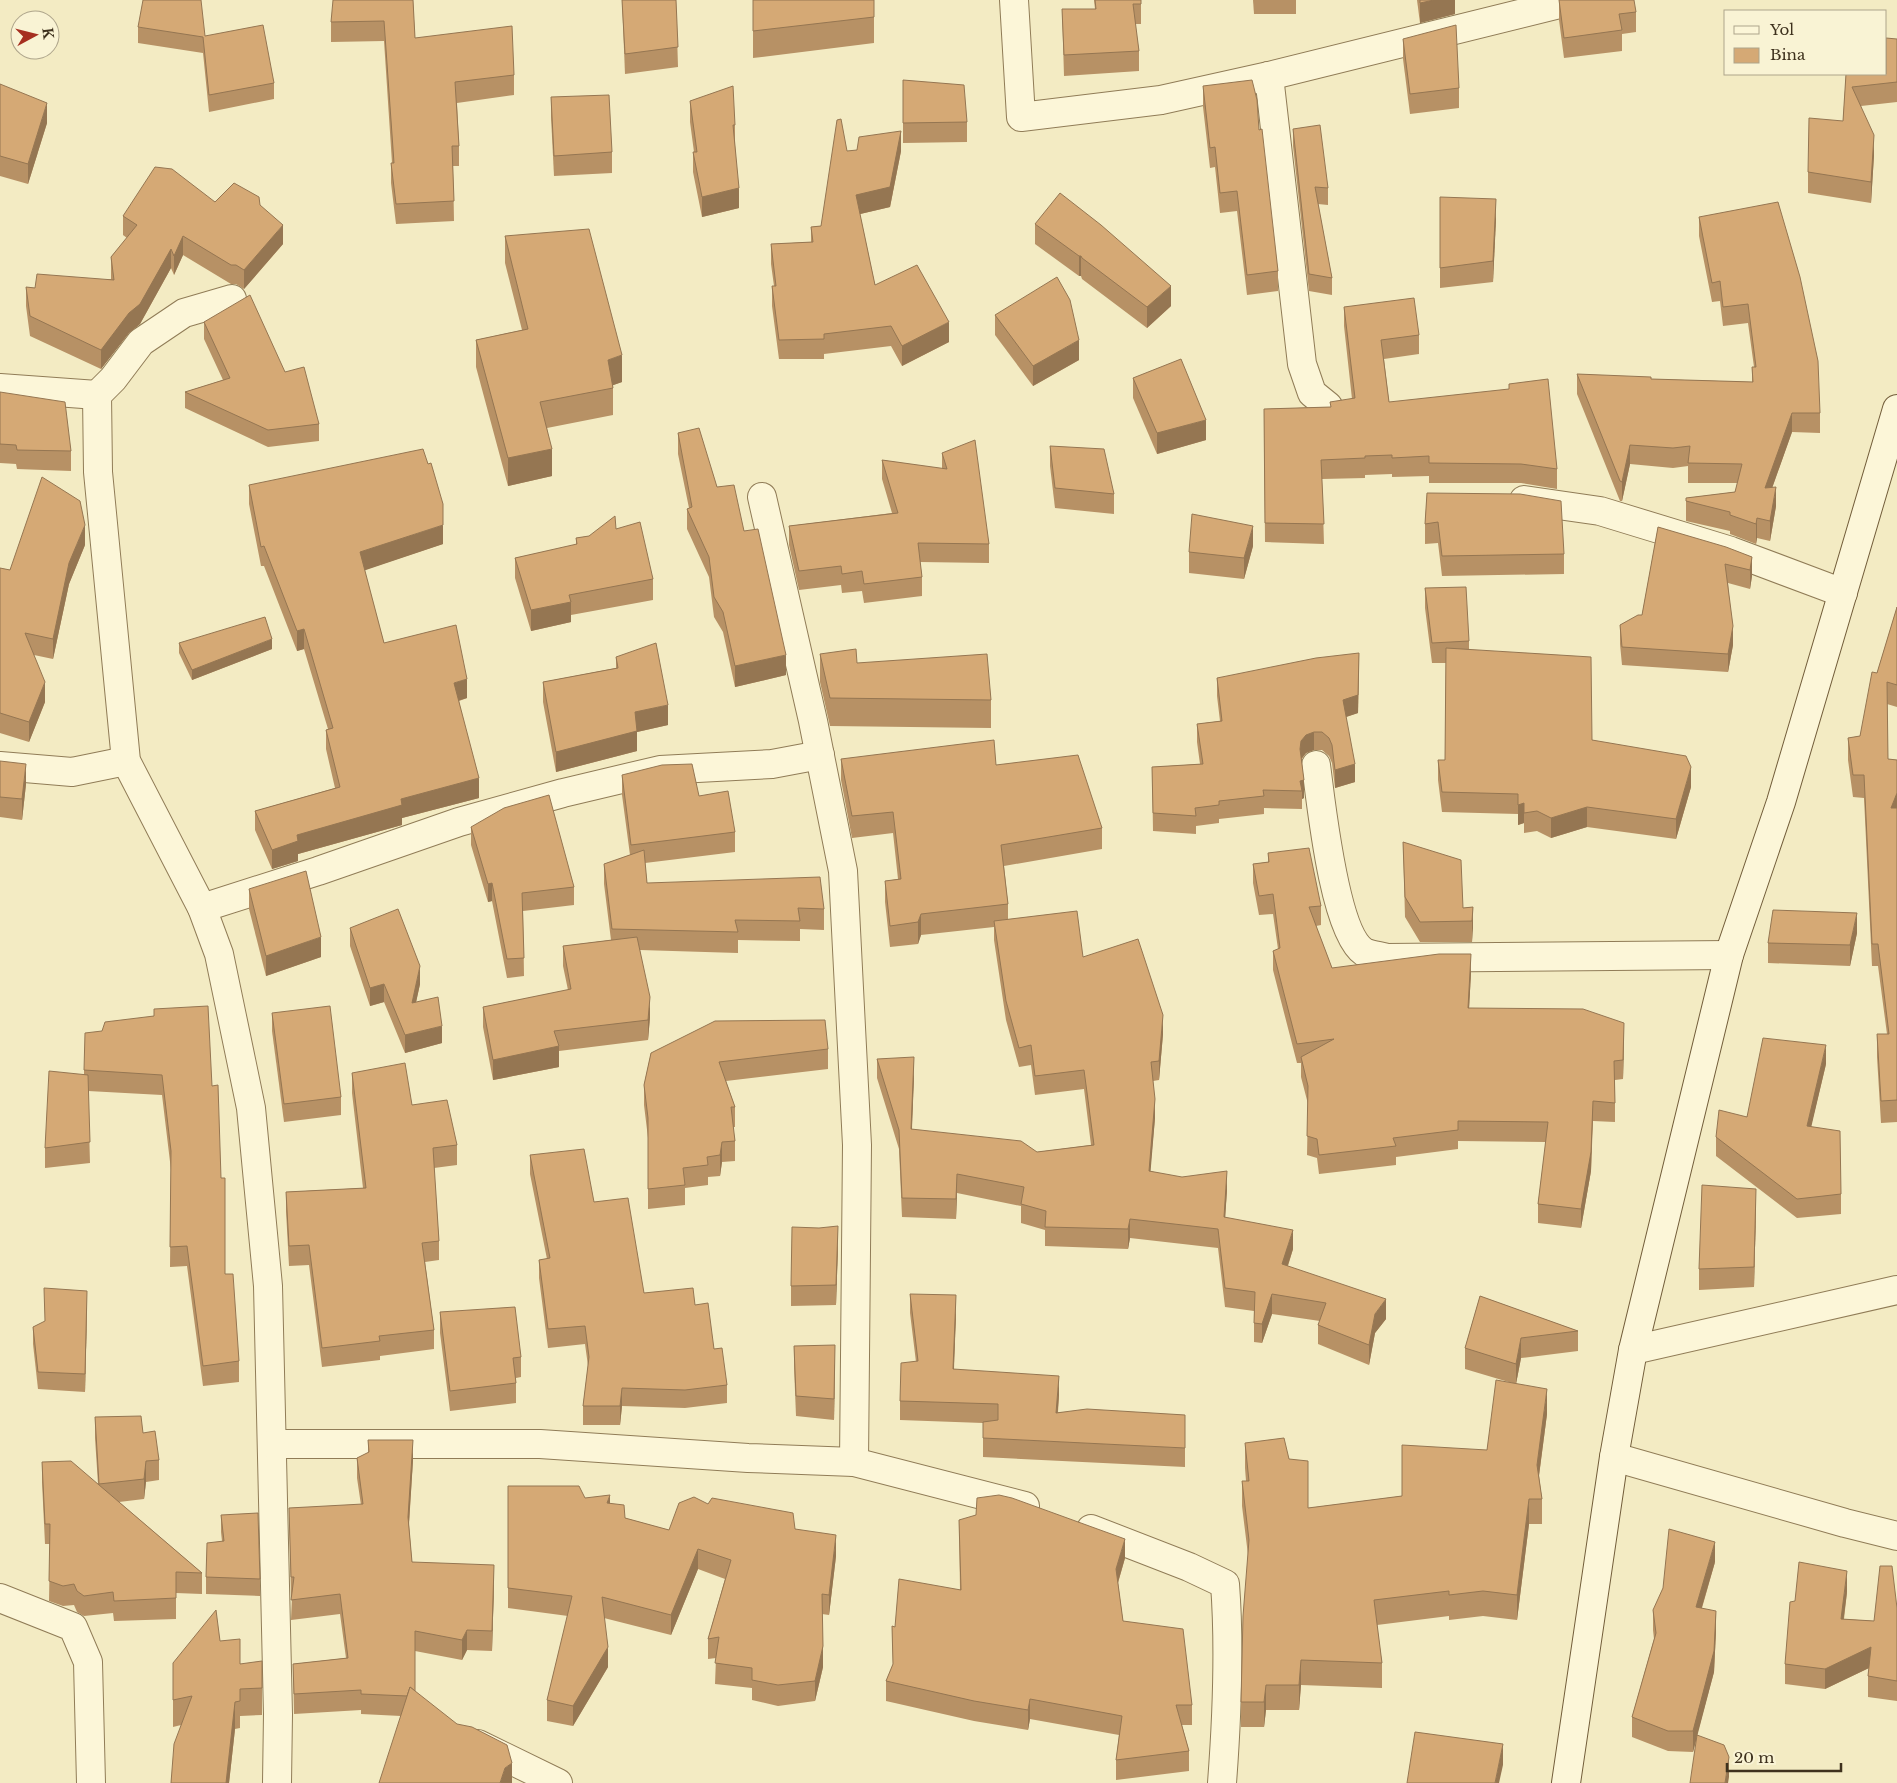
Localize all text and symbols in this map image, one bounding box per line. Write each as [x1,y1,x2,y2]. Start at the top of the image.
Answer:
north arrow [10,10,60,60]
legend [1724,10,1887,75]
text: Yol [1769,20,1794,39]
text: K [38,27,58,41]
text: Bina [1770,45,1806,64]
scale bar [1727,1740,1841,1772]
text: 20 m [1734,1748,1774,1767]

